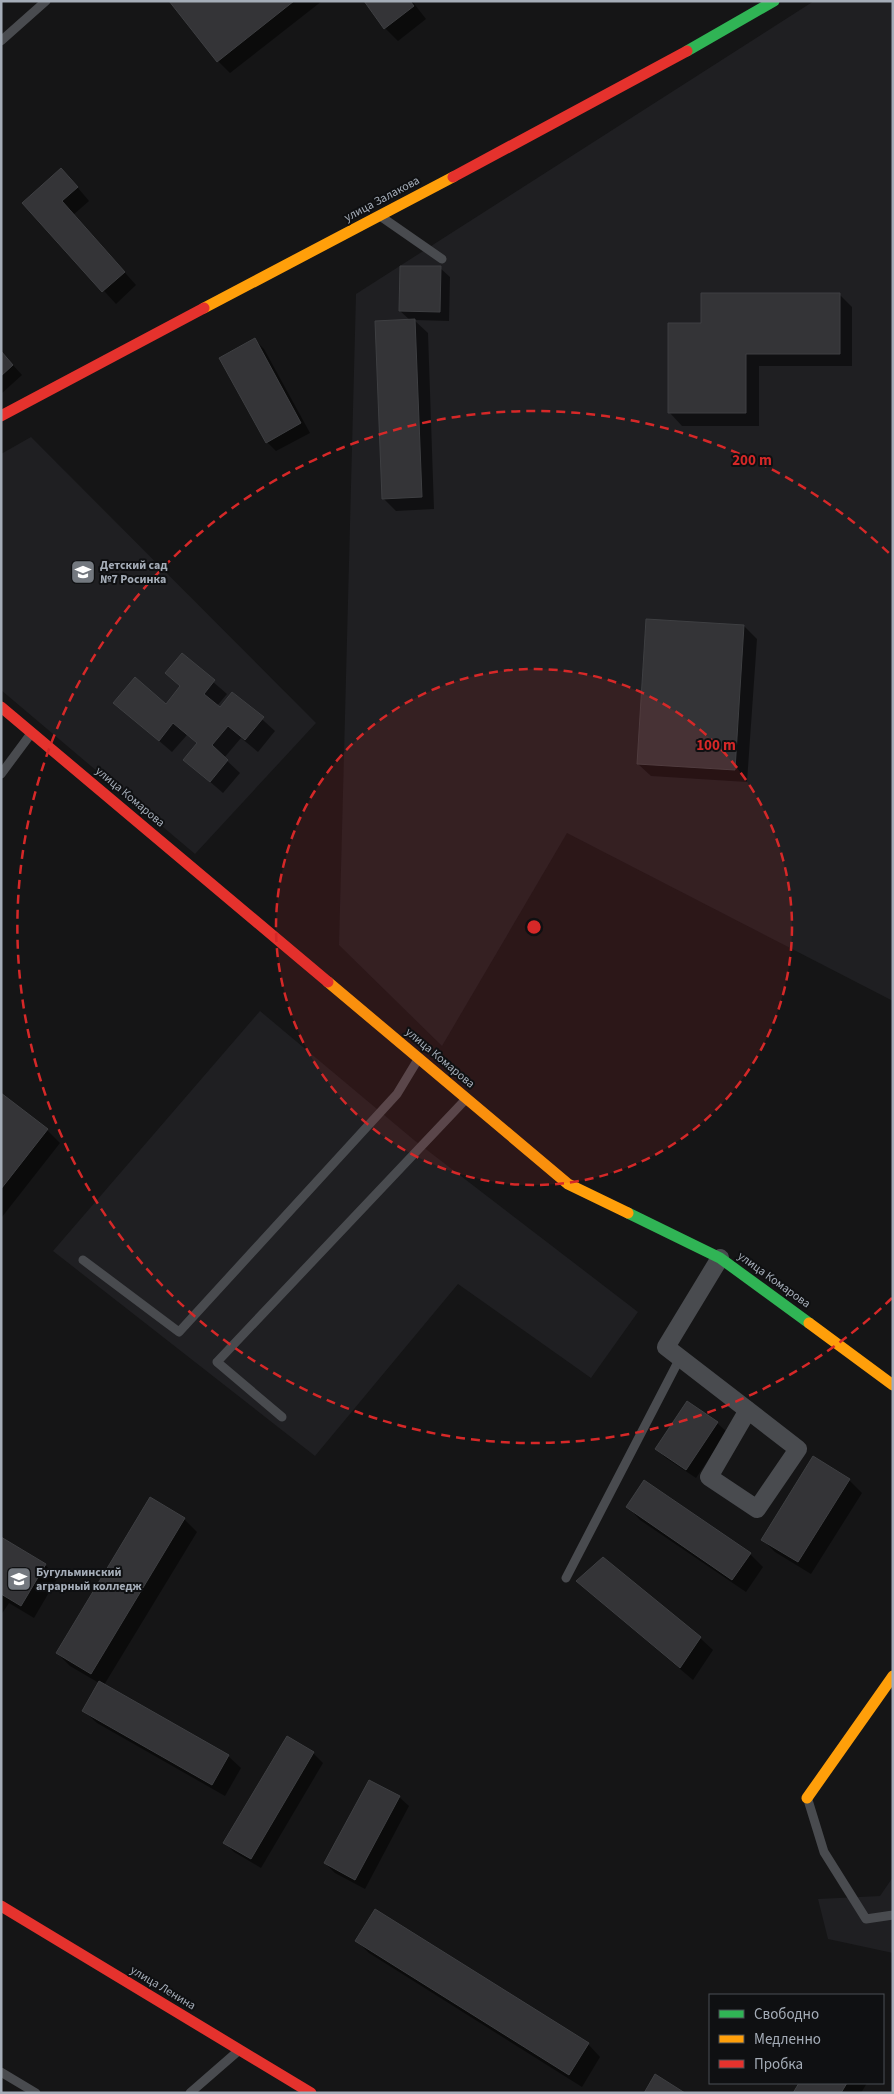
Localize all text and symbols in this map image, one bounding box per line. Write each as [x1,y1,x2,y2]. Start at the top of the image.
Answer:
street label: улица Залакова [341,172,423,226]
text: 200 m [732,450,772,471]
place label: Детский сад №7 Росинка [100,557,167,588]
school or university icon: Детский сад №7 Росинка [70,559,96,585]
text: 100 m [696,735,736,756]
street label: улица Комарова [92,763,168,831]
centre of rings [525,918,543,936]
street label: улица Комарова [402,1024,478,1092]
street label: улица Комарова [734,1248,814,1312]
place label: Бугульминский аграрный колледж [36,1564,143,1595]
school or university icon: Бугульминский аграрный колледж [6,1566,32,1592]
street label: улица Ленина [127,1962,199,2014]
legend [709,1994,884,2084]
text: Свободно [754,2004,819,2025]
text: Медленно [754,2029,821,2050]
text: Пробка [754,2054,803,2075]

